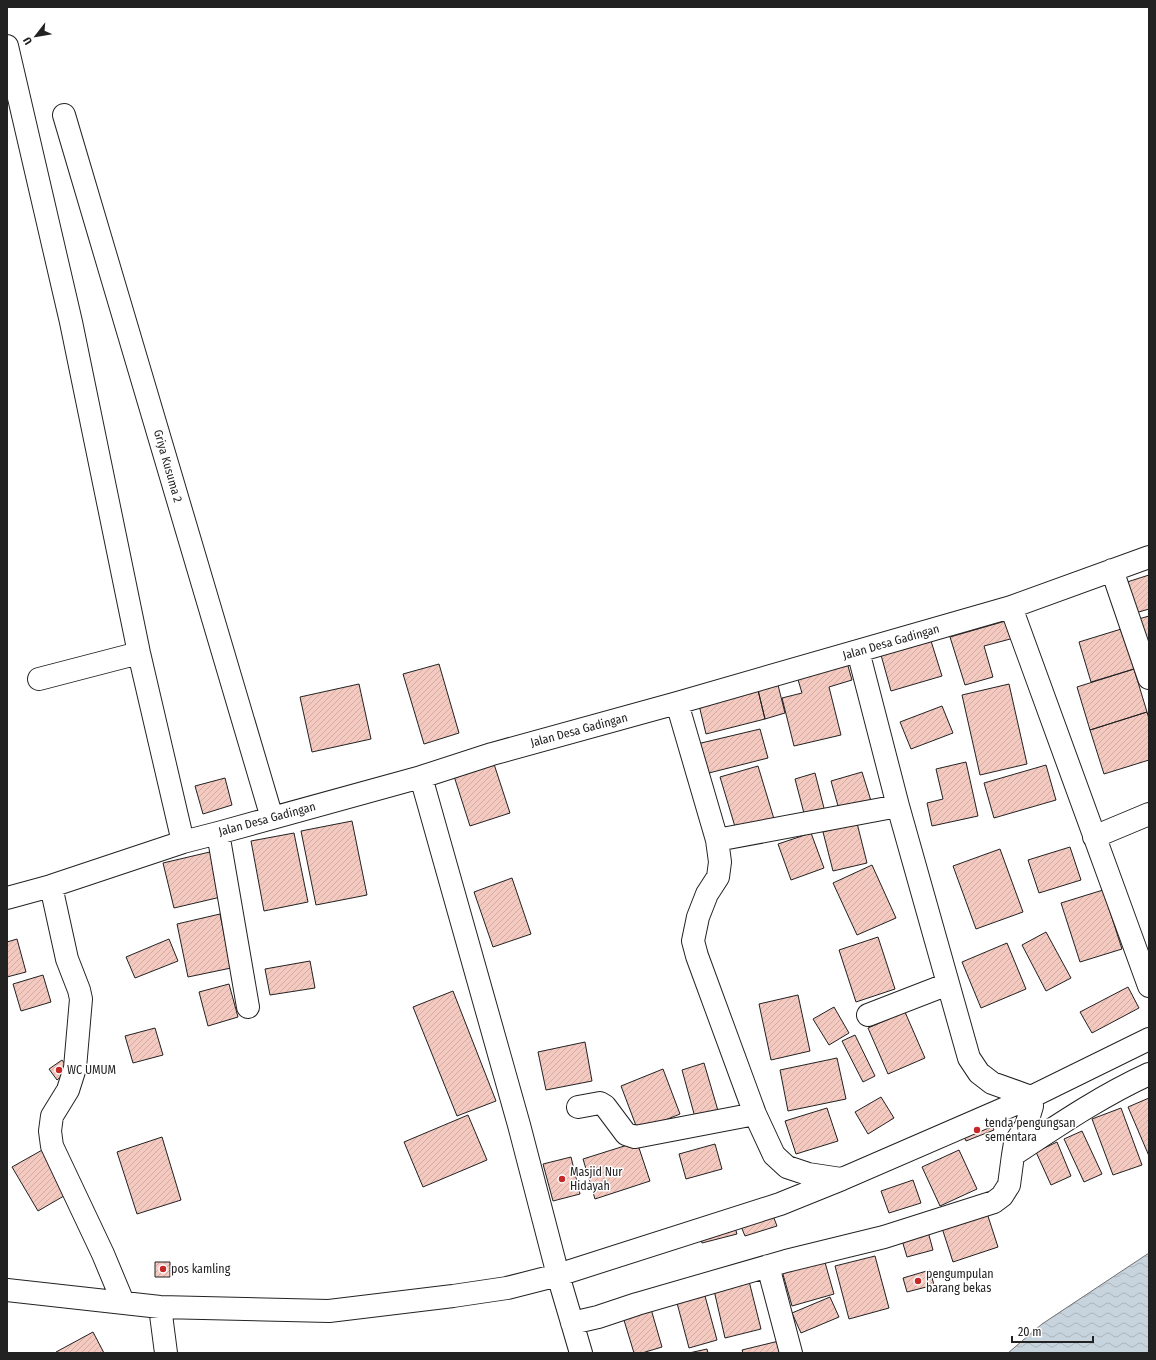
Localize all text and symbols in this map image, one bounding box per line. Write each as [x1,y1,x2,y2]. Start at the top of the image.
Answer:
north arrow [16,16,56,56]
text: U [21,35,35,47]
street label: Griya Kusuma 2 [151,428,185,504]
street label: Jalan Desa Gadingan [841,621,941,663]
street label: Jalan Desa Gadingan [529,710,629,750]
street label: Jalan Desa Gadingan [217,799,317,839]
place label: WC UMUM [67,1063,116,1077]
marker: WC UMUM [54,1065,64,1075]
place label: tenda pengungsan sementara [985,1116,1076,1144]
marker: tenda pengungsan sementara [972,1125,982,1135]
place label: Masjid Nur Hidayah [570,1165,623,1193]
marker: Masjid Nur Hidayah [557,1174,567,1184]
place label: pos kamling [171,1262,231,1276]
marker: pos kamling [158,1264,168,1274]
place label: pengumpulan barang bekas [926,1267,994,1295]
marker: pengumpulan barang bekas [913,1276,923,1286]
scale bar [1012,1318,1093,1344]
text: 20 m [1018,1325,1042,1339]

